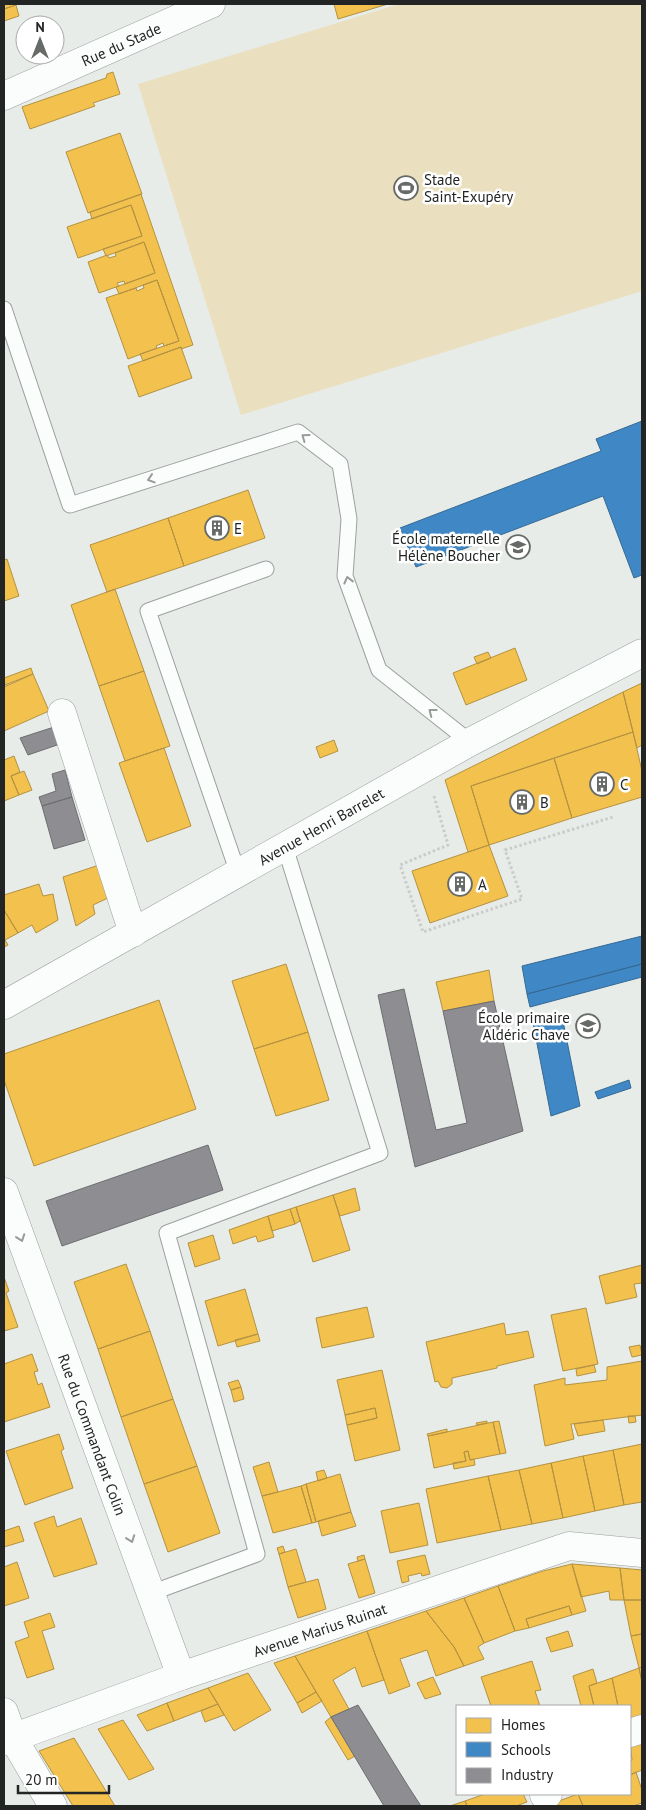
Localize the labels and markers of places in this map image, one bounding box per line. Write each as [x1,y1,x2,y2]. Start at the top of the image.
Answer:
place label: Stade Saint-Exupéry [424,170,513,206]
sports icon: Stade Saint-Exupéry [393,175,419,201]
building icon: E [204,515,230,541]
place label: E [234,519,242,538]
place label: École maternelle Hélène Boucher [392,529,500,565]
school or university icon: École maternelle Hélène Boucher [505,534,531,560]
building icon: C [589,771,615,797]
place label: C [620,775,629,794]
building icon: B [509,789,535,815]
place label: B [540,793,549,812]
building icon: A [447,871,473,897]
place label: A [478,875,487,894]
place label: École primaire Aldéric Chave [478,1008,570,1044]
school or university icon: École primaire Aldéric Chave [575,1013,601,1039]

